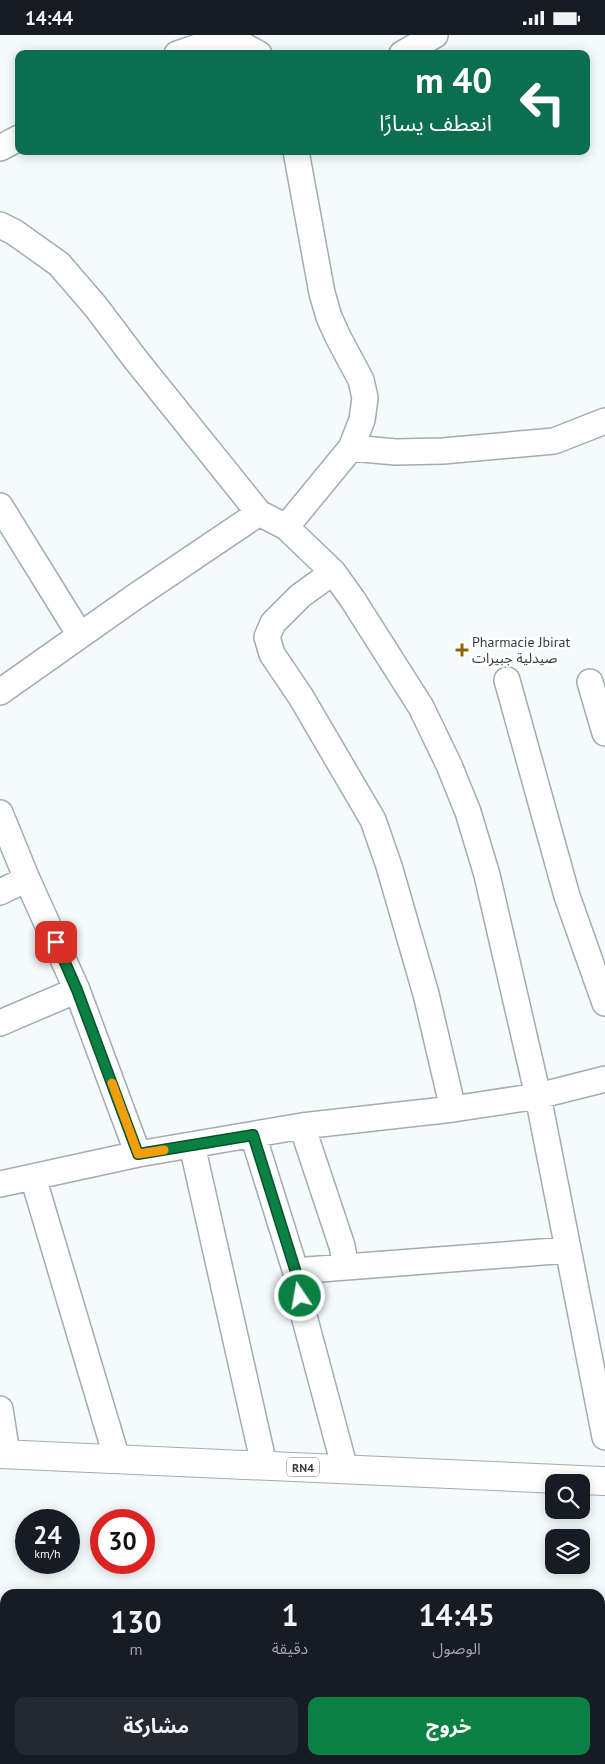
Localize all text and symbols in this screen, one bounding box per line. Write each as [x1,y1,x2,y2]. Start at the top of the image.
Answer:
text: 14:44 [25,6,73,30]
text: 40 m [415,57,492,103]
icon: left [510,70,575,135]
text: انعطف يسارًا [379,109,492,137]
place label: Pharmacie Jbirat صيدلية جبيرات [472,633,571,667]
marker: Pharmacie Jbirat صيدلية جبيرات [456,644,468,656]
pin [35,921,77,963]
icon: arrive [42,928,70,956]
position arrow [273,1269,325,1321]
road number: RN4 [287,1457,319,1476]
map controls [545,1474,590,1574]
button: search [545,1474,590,1519]
speed limit sign: 30 [90,1509,155,1574]
text: 24 [33,1519,62,1551]
button: layers [545,1529,590,1574]
text: km/h [34,1546,61,1561]
text: 1 [281,1595,298,1634]
text: 14:45 [419,1595,495,1634]
text: 130 [110,1602,161,1641]
text: دقيقة [272,1638,308,1658]
text: الوصول [432,1638,481,1658]
text: m [129,1639,142,1659]
button: مشاركة [15,1697,298,1755]
button: خروج [308,1697,590,1755]

